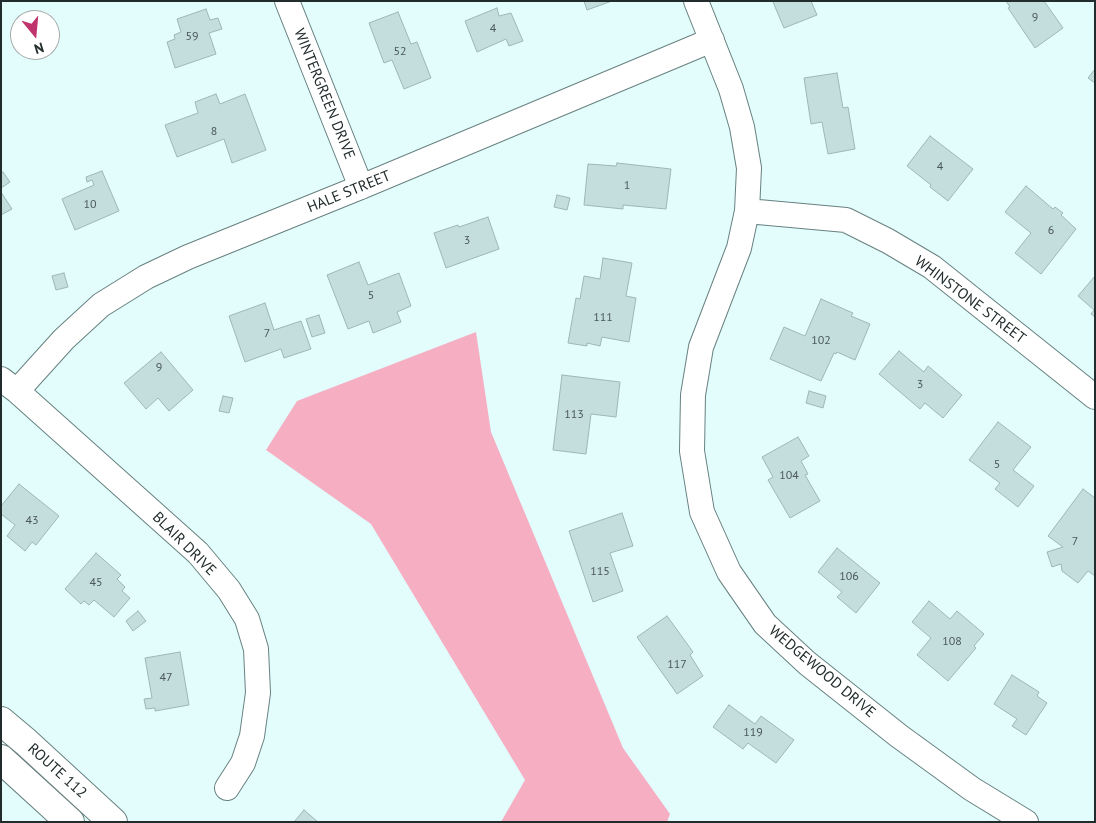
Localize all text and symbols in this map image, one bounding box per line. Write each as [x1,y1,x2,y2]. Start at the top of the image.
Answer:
north arrow [10,10,60,60]
house number: 9 [1032,11,1038,25]
house number: 4 [490,22,496,36]
street label: WINTERGREEN DRIVE [290,26,358,162]
house number: 59 [185,30,199,44]
text: N [32,38,46,58]
house number: 52 [393,45,407,59]
house number: 8 [211,125,217,139]
house number: 4 [937,160,943,174]
street label: HALE STREET [305,167,393,217]
house number: 1 [624,179,630,193]
house number: 10 [83,198,97,212]
house number: 6 [1048,224,1054,238]
house number: 3 [464,234,470,248]
street label: WHINSTONE STREET [911,252,1029,348]
house number: 5 [368,289,374,303]
house number: 111 [593,311,613,325]
house number: 7 [264,327,270,341]
house number: 102 [811,334,831,348]
house number: 9 [156,361,162,375]
house number: 3 [917,378,923,392]
house number: 113 [564,408,584,422]
house number: 5 [994,458,1000,472]
house number: 104 [779,469,799,483]
street label: BLAIR DRIVE [149,509,219,579]
house number: 43 [25,514,39,528]
house number: 7 [1072,535,1078,549]
house number: 115 [590,565,610,579]
house number: 106 [839,570,859,584]
house number: 45 [89,576,103,590]
street label: WEDGEWOOD DRIVE [765,622,879,722]
house number: 108 [942,635,962,649]
house number: 117 [667,658,687,672]
house number: 47 [159,671,173,685]
house number: 119 [743,726,763,740]
street label: ROUTE 112 [24,740,90,802]

